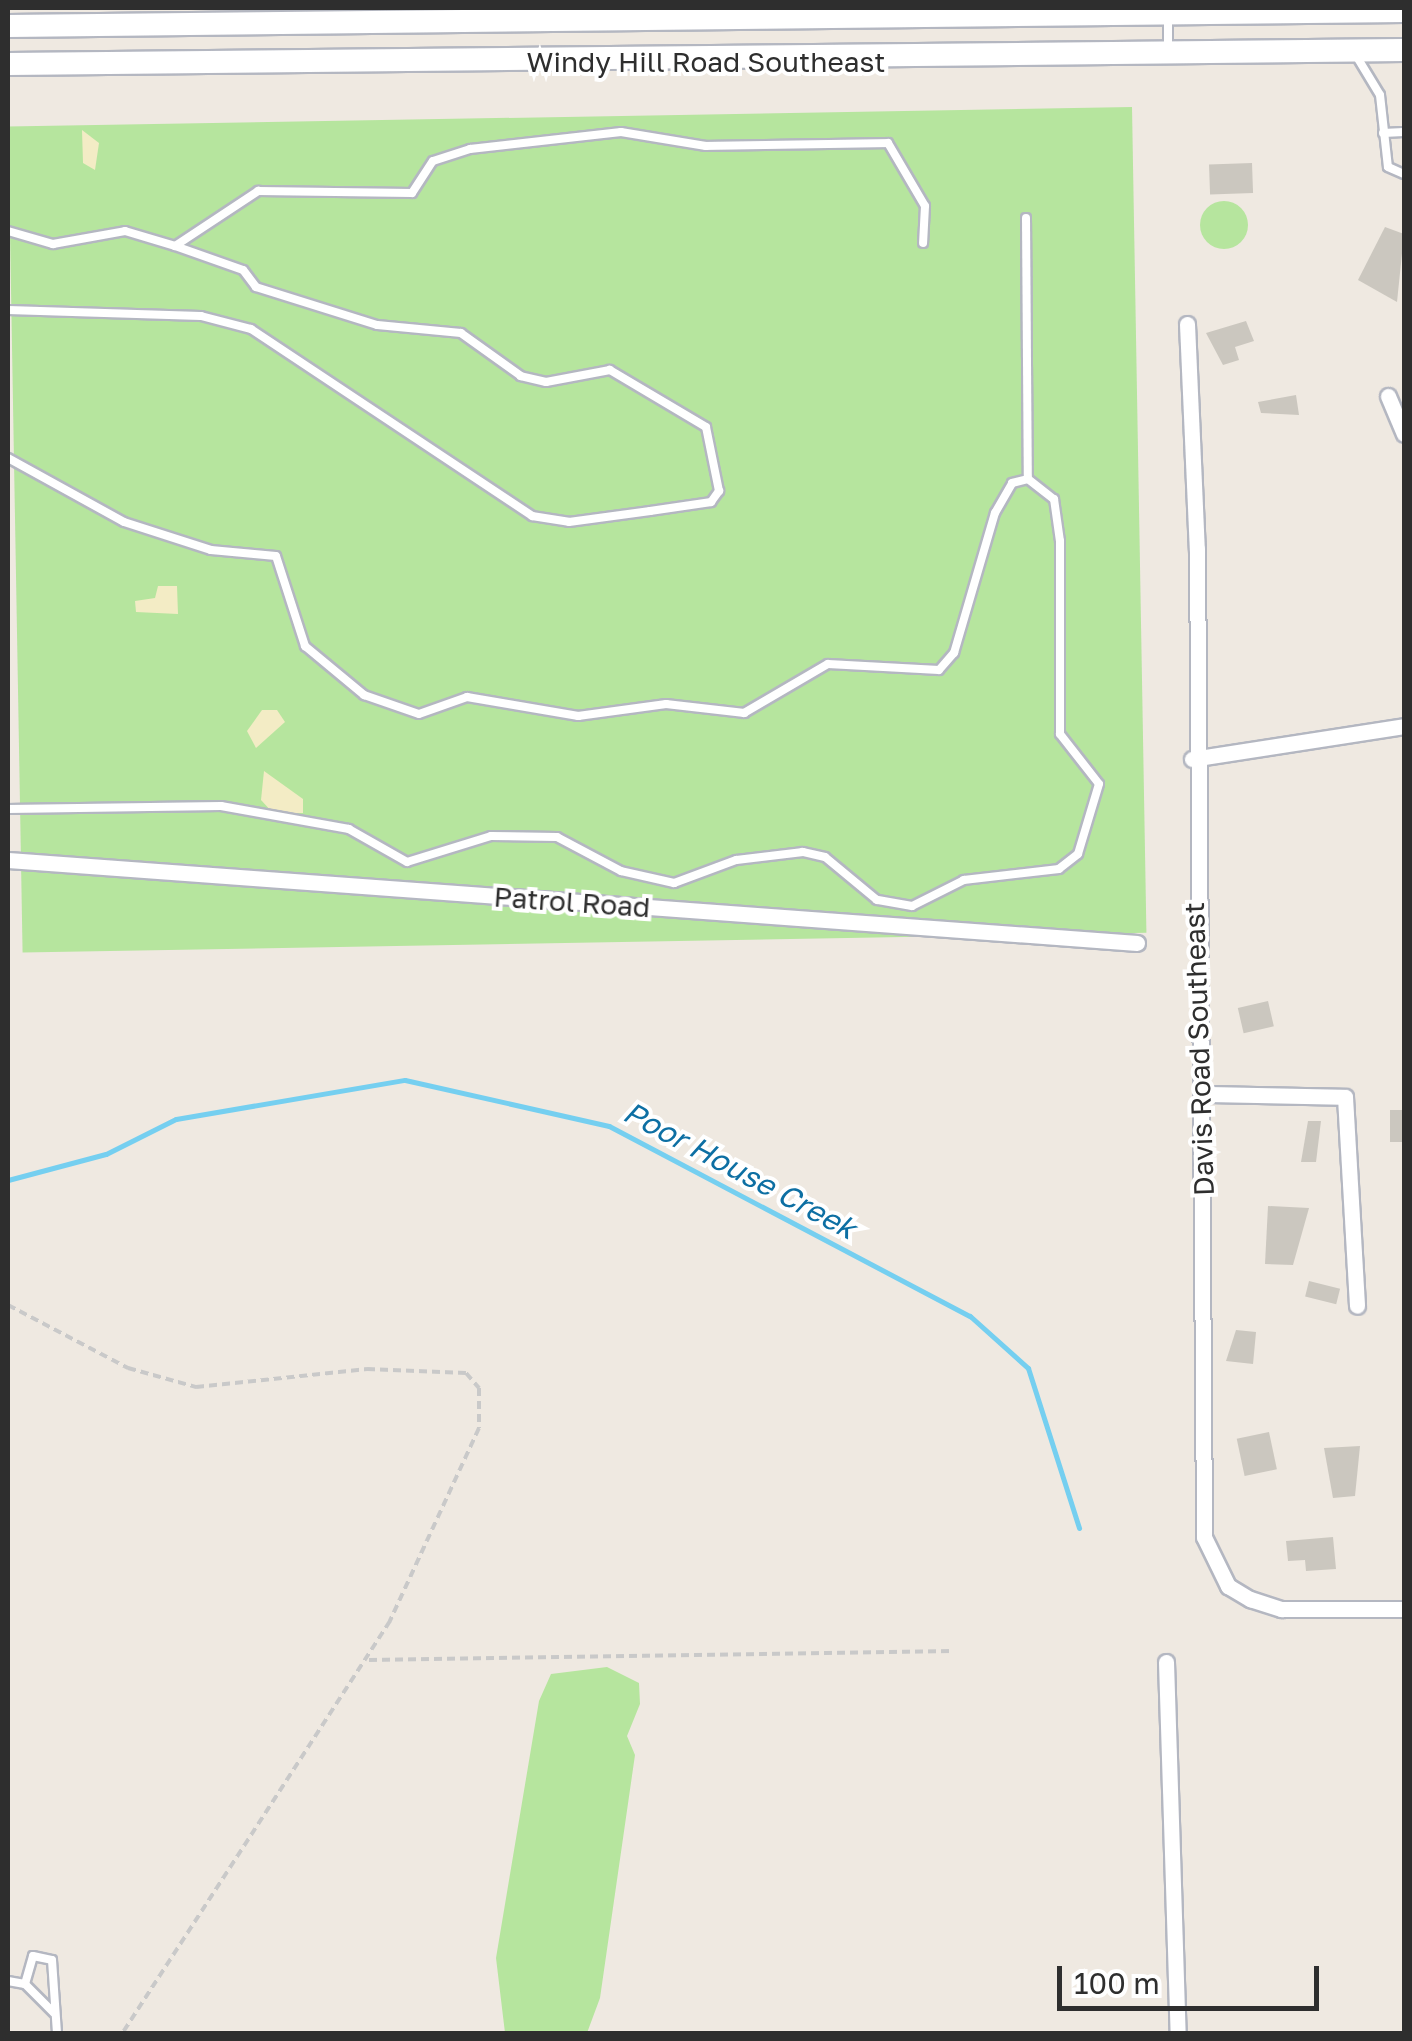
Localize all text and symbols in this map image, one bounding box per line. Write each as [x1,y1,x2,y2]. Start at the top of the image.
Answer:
street label: Windy Hill Road Southeast [527,45,885,79]
street label: Patrol Road [493,880,651,924]
street label: Davis Road Southeast [1177,902,1221,1196]
water label: Poor House Creek [618,1094,862,1246]
scale bar [1062,1946,1324,2008]
text: 100 m [1074,1965,1160,2001]

